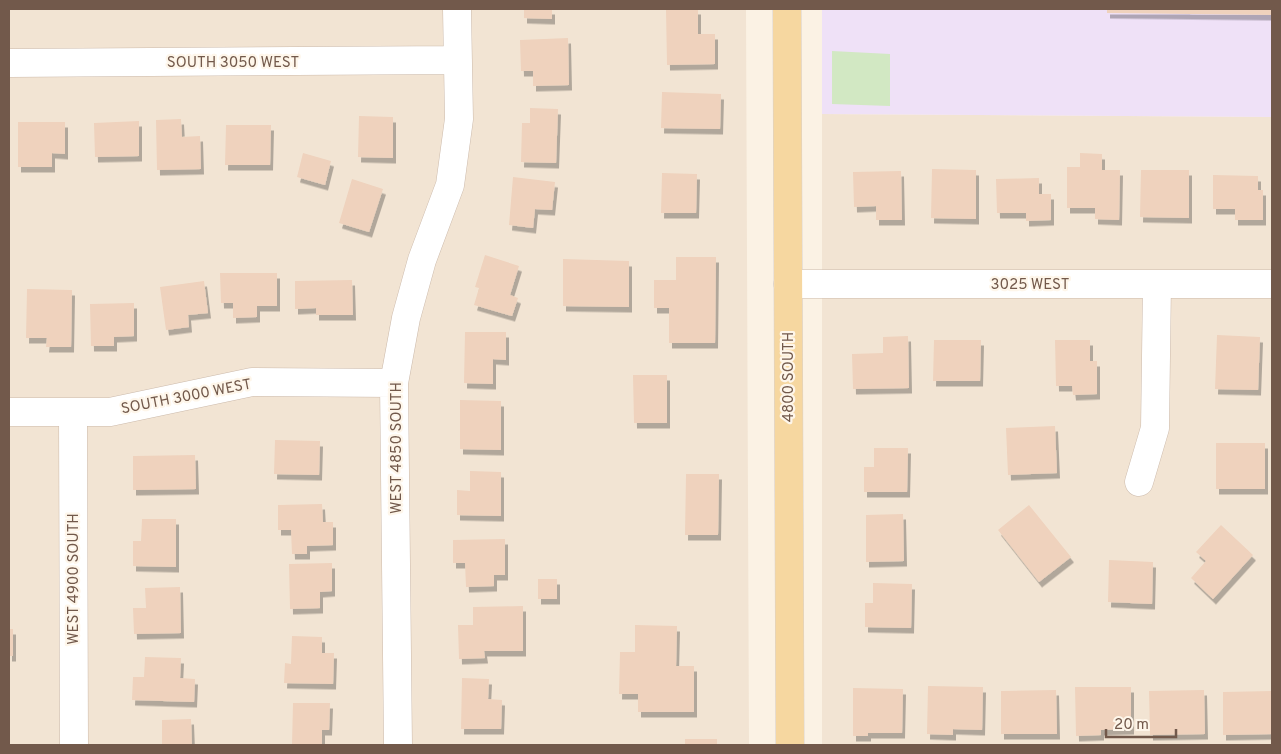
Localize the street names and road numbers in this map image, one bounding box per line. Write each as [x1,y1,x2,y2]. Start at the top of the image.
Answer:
street label: SOUTH 3050 WEST [167,54,299,73]
street label: 3025 WEST [991,276,1069,295]
street label: 4800 SOUTH [780,332,799,422]
street label: SOUTH 3000 WEST [119,376,253,419]
street label: WEST 4850 SOUTH [388,382,407,514]
street label: WEST 4900 SOUTH [65,513,84,645]

